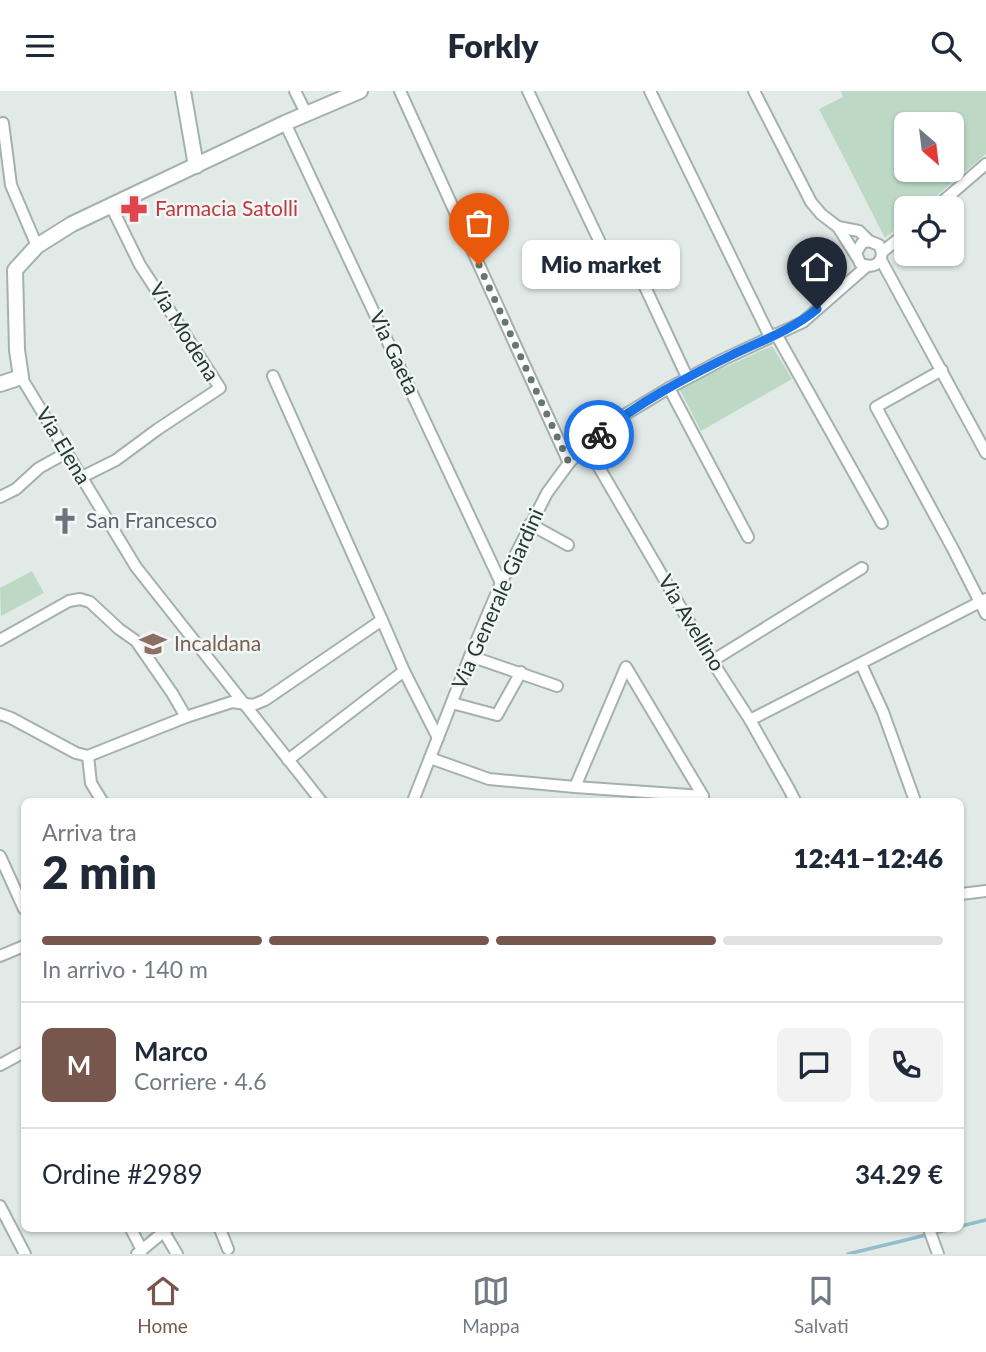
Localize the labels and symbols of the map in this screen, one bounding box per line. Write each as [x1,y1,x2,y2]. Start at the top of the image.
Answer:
north arrow [894,112,964,182]
pin [449,193,509,265]
pharmacy icon: Farmacia Satolli [119,194,149,224]
place label: Farmacia Satolli [155,195,298,220]
pin [787,237,847,309]
callout: Mio market [521,241,678,289]
street label: Via Modena [145,277,225,385]
street label: Via Gaeta [365,306,426,398]
courier [564,400,634,470]
street label: Via Elena [32,402,97,488]
street label: Via Generale Giardini [446,504,548,693]
church icon: San Francesco [50,506,80,536]
place label: San Francesco [86,507,217,532]
street label: Via Avellino [654,570,731,675]
school or university icon: Incaldana [138,629,168,659]
place label: Incaldana [174,630,261,655]

